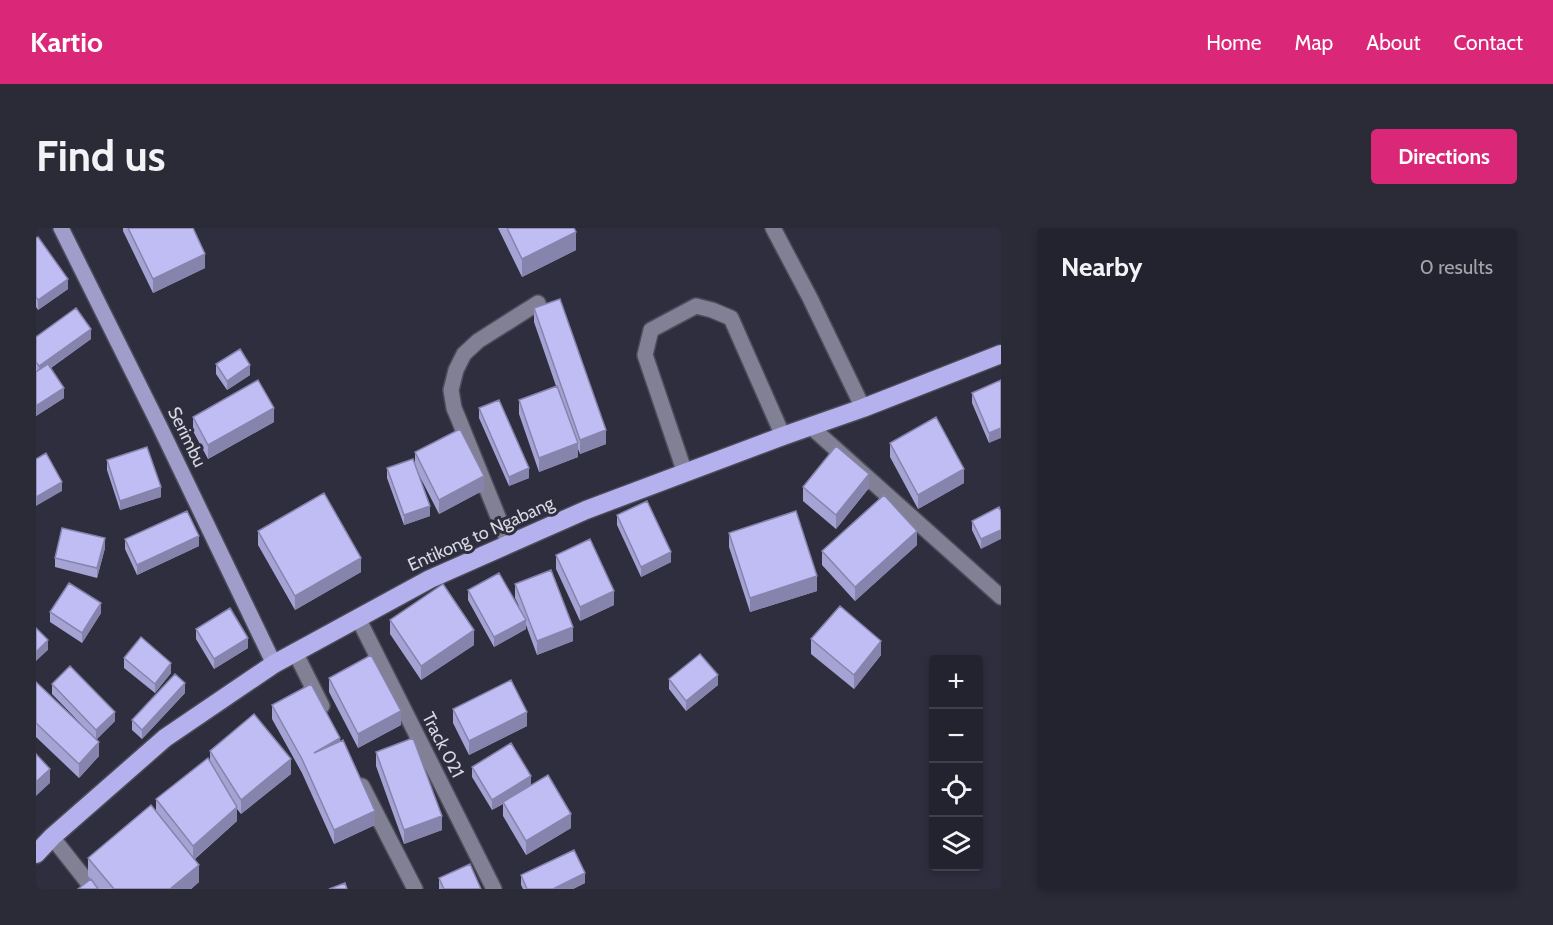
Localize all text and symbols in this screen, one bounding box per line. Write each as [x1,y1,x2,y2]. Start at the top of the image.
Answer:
text: Kartio [30,25,103,59]
text: Home [1206,30,1262,55]
text: Map [1295,30,1333,55]
text: About [1366,30,1420,55]
text: Contact [1453,30,1523,55]
button: Directions [1371,129,1517,184]
text: Find us [36,130,165,182]
text: Nearby [1061,251,1142,283]
text: 0 results [1420,255,1493,279]
street label: Serimbu [163,403,211,471]
street label: Entikong to Ngabang [404,491,559,576]
map controls [929,655,983,871]
button: + [929,655,983,709]
street label: Track 021 [417,709,469,781]
button: − [929,709,983,763]
button: locate [929,763,983,817]
button: layers [929,817,983,871]

